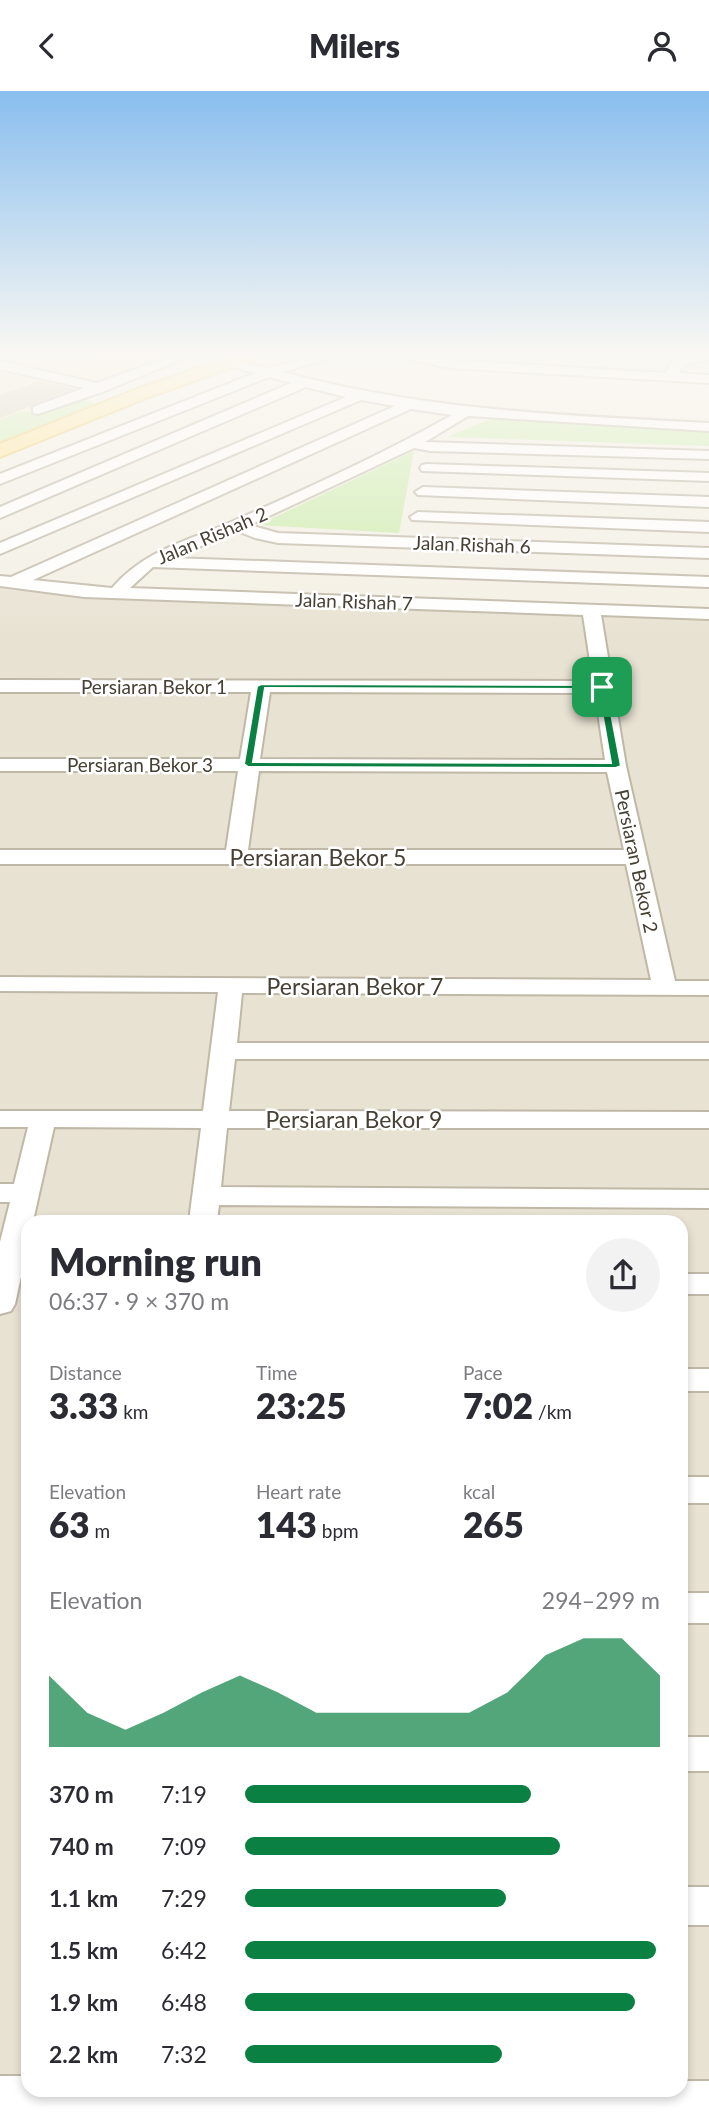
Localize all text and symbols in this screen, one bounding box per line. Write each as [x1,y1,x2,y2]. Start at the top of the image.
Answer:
text: Milers [309,26,400,65]
icon: back [28,27,66,65]
icon: person [643,27,681,65]
street label: Jalan Rishah 2 [153,501,271,569]
street label: Jalan Rishah 6 [413,530,531,558]
street label: Jalan Rishah 7 [295,587,413,615]
pin [572,657,632,717]
icon: arrive [583,668,621,706]
street label: Persiaran Bekor 1 [81,675,227,698]
street label: Persiaran Bekor 3 [67,753,213,776]
street label: Persiaran Bekor 2 [611,787,663,935]
street label: Persiaran Bekor 5 [230,843,406,871]
street label: Persiaran Bekor 7 [267,972,443,1000]
street label: Persiaran Bekor 9 [266,1105,442,1133]
text: Morning run [49,1238,262,1284]
button: share [586,1238,660,1312]
text: 06:37 · 9 × 370 m [49,1287,229,1315]
text: Distance [49,1361,122,1384]
text: Time [256,1361,297,1384]
text: Pace [463,1361,502,1384]
text: 3.33 [49,1384,118,1426]
text: 23:25 [256,1384,346,1426]
text: 7:02 [463,1384,533,1426]
text: km [118,1400,148,1423]
text: /km [533,1400,572,1423]
text: Elevation [49,1480,126,1503]
text: Heart rate [256,1480,341,1503]
text: kcal [463,1480,495,1503]
text: 63 [49,1503,90,1545]
text: 143 [256,1503,317,1545]
text: 265 [463,1503,524,1545]
text: m [90,1519,110,1542]
text: bpm [317,1519,359,1542]
text: Elevation [49,1586,142,1614]
text: 294–299 m [542,1586,660,1614]
text: 370 m [49,1780,114,1808]
text: 7:19 [161,1780,207,1808]
text: 740 m [49,1832,114,1860]
text: 7:09 [161,1832,207,1860]
text: 1.1 km [49,1884,118,1912]
text: 7:29 [161,1884,207,1912]
text: 1.5 km [49,1936,118,1964]
text: 6:42 [161,1936,207,1964]
text: 1.9 km [49,1988,118,2016]
text: 6:48 [161,1988,207,2016]
text: 2.2 km [49,2040,118,2068]
text: 7:32 [161,2040,207,2068]

